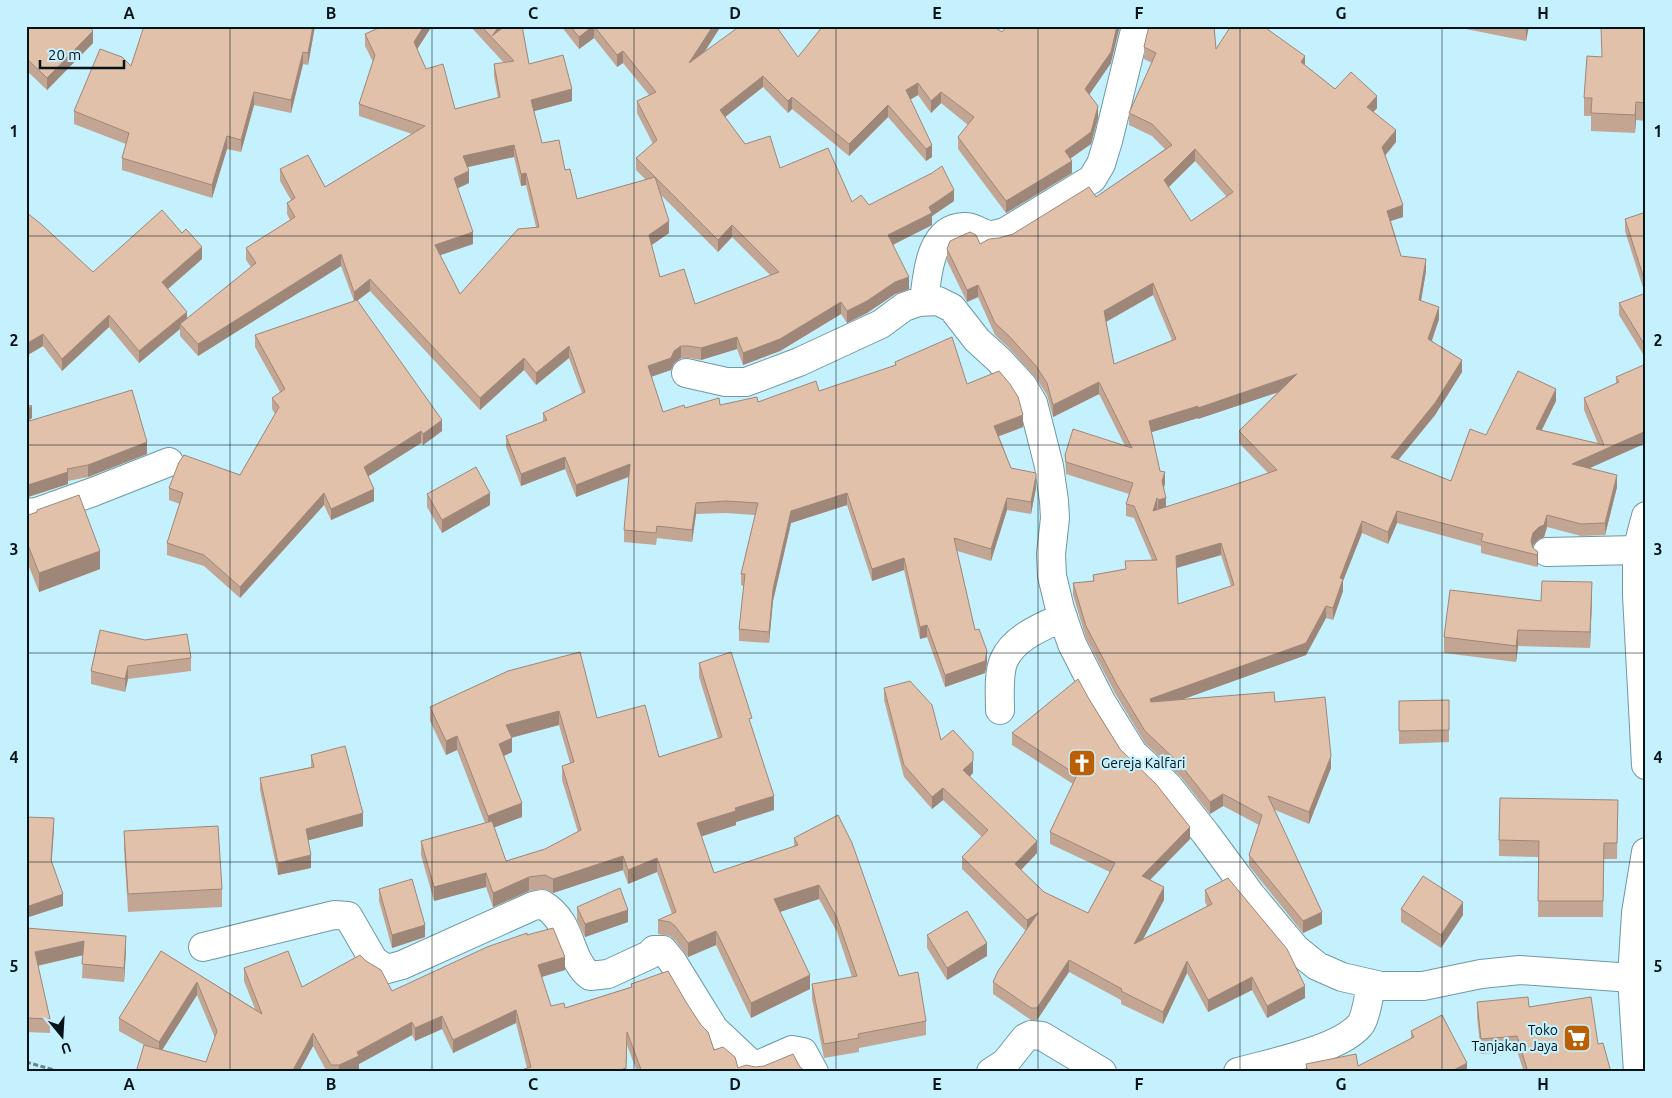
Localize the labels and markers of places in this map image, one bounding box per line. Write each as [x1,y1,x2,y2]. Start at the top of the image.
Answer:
church icon: Gereja Kalfari [1067,748,1097,778]
place label: Gereja Kalfari [1101,755,1185,771]
place label: Toko Tanjakan Jaya [1472,1022,1558,1054]
supermarket icon: Toko Tanjakan Jaya [1562,1023,1592,1053]

